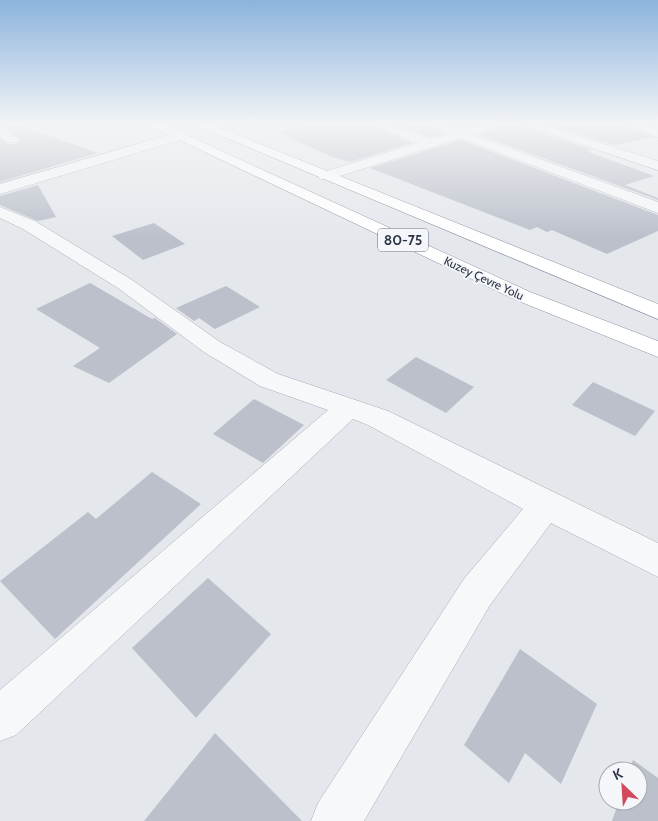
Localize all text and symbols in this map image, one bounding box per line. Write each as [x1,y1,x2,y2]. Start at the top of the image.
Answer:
road number: 80-75 [378,228,428,252]
street label: Kuzey Çevre Yolu [442,253,526,303]
north arrow [598,761,648,811]
text: K [610,764,625,784]

